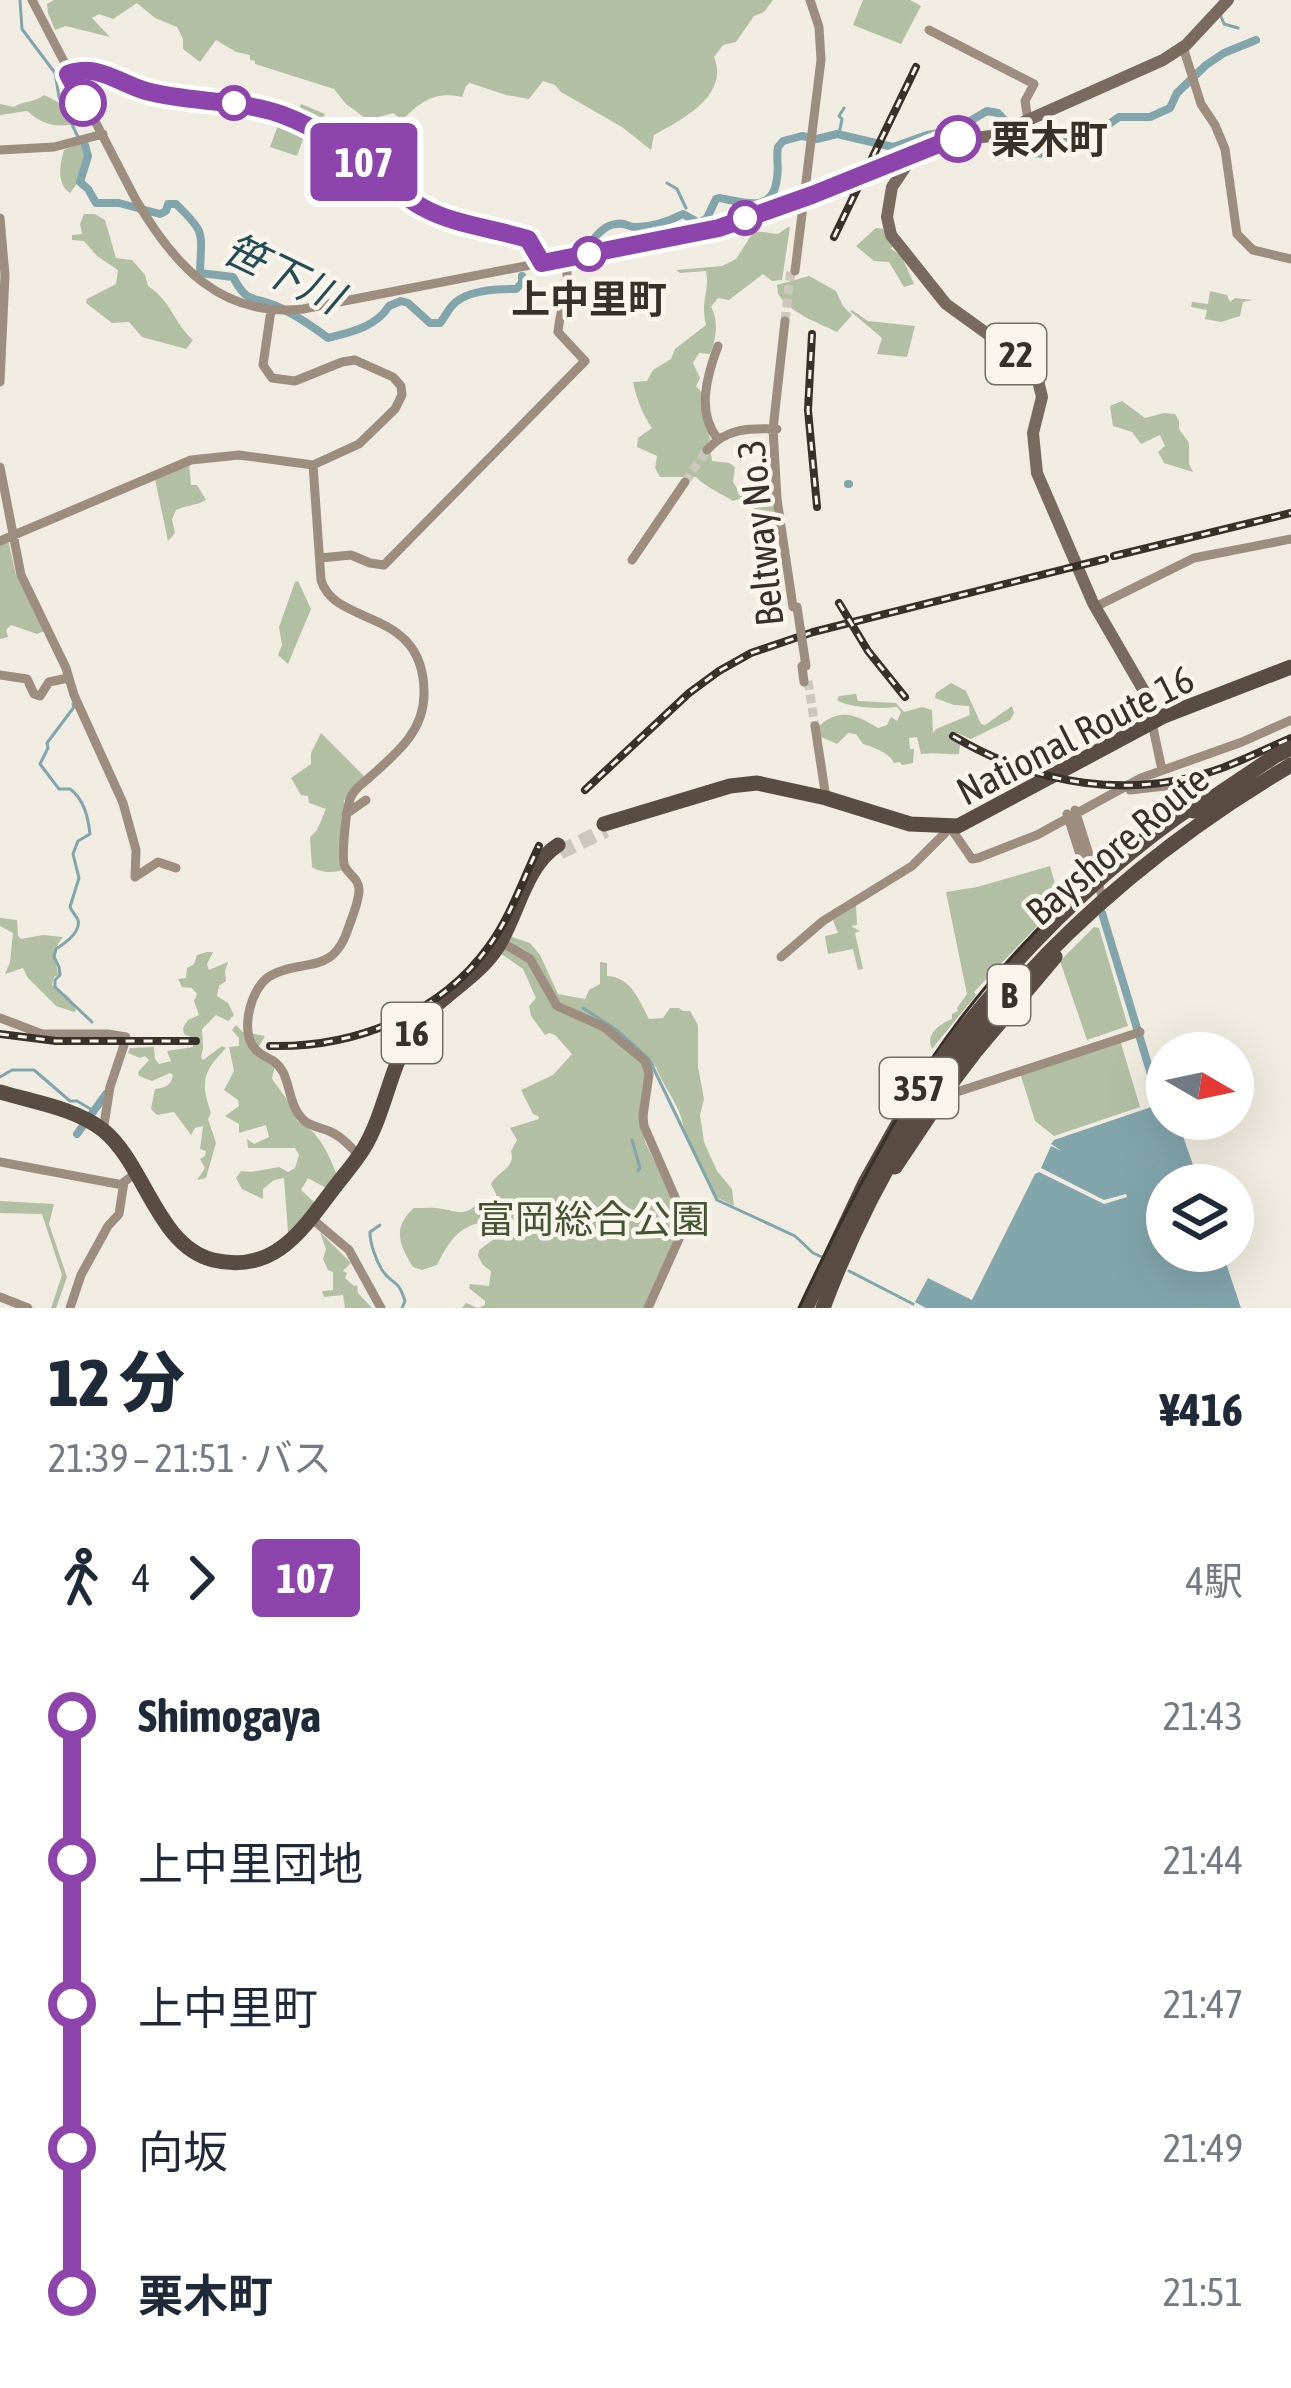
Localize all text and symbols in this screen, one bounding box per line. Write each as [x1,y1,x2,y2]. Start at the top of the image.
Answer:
unlabelled marker [61,81,105,125]
unlabelled marker [218,87,250,119]
marker: 栗木町 [936,117,980,161]
place label: 栗木町 [991,117,1108,161]
line badge: 107 [295,123,433,201]
text: 107 [334,138,394,186]
unlabelled marker [729,202,761,234]
water label: 笹下川 [216,224,354,324]
marker: 上中里町 [573,238,605,270]
place label: 上中里町 [511,277,667,321]
road number: 22 [986,324,1046,384]
street label: Beltway No.3 [728,438,792,628]
street label: National Route 16 [949,656,1201,814]
street label: Bayshore Route [1017,756,1217,934]
road number: B [988,965,1030,1025]
road number: 16 [382,1003,442,1063]
north arrow [1146,1032,1254,1140]
map controls [1146,1032,1254,1272]
road number: 357 [880,1058,958,1118]
button: layers [1146,1164,1254,1272]
park label: 富岡総合公園 [476,1197,710,1241]
text: 12 分 [48,1344,185,1420]
text: ¥416 [1160,1384,1243,1436]
text: 21:39 – 21:51 · バス [48,1436,332,1480]
icon: walk [48,1545,114,1611]
icon: forward [168,1545,234,1611]
text: 107 [276,1554,336,1602]
text: 4 [132,1556,150,1600]
text: 4駅 [1186,1559,1243,1603]
text: Shimogaya [138,1690,321,1742]
text: 21:43 [1163,1694,1243,1738]
text: 上中里団地 [138,1838,363,1890]
text: 21:44 [1163,1838,1243,1882]
text: 上中里町 [138,1982,318,2034]
text: 21:47 [1163,1982,1243,2026]
text: 向坂 [138,2126,228,2178]
text: 21:49 [1163,2126,1243,2170]
text: 栗木町 [138,2270,273,2322]
text: 21:51 [1163,2270,1243,2314]

